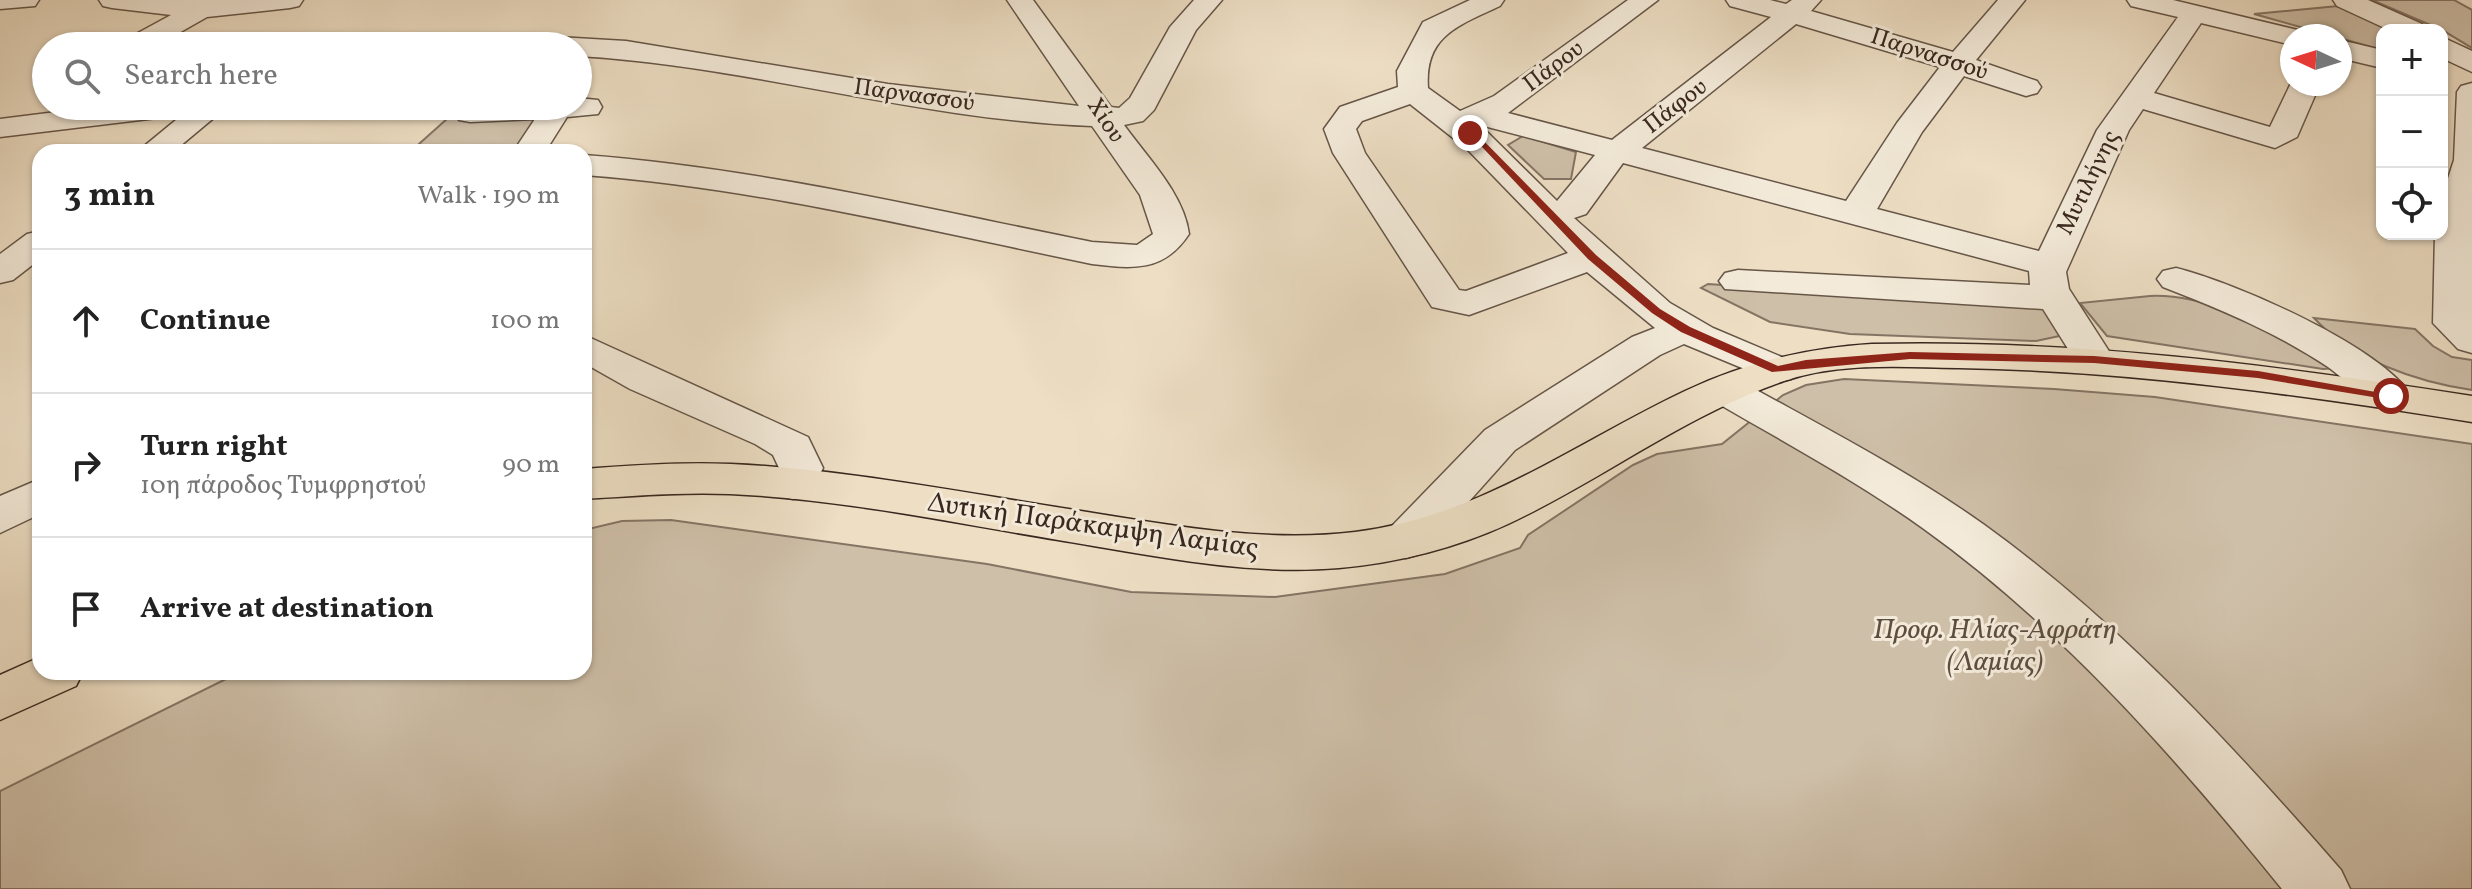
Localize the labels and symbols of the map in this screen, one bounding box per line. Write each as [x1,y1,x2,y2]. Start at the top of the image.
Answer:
street label: Παρνασσού [1866,20,1992,90]
north arrow [2280,24,2352,96]
street label: Πάρου [1516,33,1592,101]
street label: Παρνασσού [851,71,977,121]
street label: Πάφου [1637,71,1715,143]
street label: Χίου [1078,92,1132,150]
route end [1452,115,1488,151]
street label: Μυτιλήνης [2049,125,2129,241]
route start [2373,378,2409,414]
street label: Δυτική Παράκαμψη Λαμίας [925,483,1261,569]
park label: Προφ. Ηλίας-Αφράτη (Λαμίας) [1873,611,2117,682]

